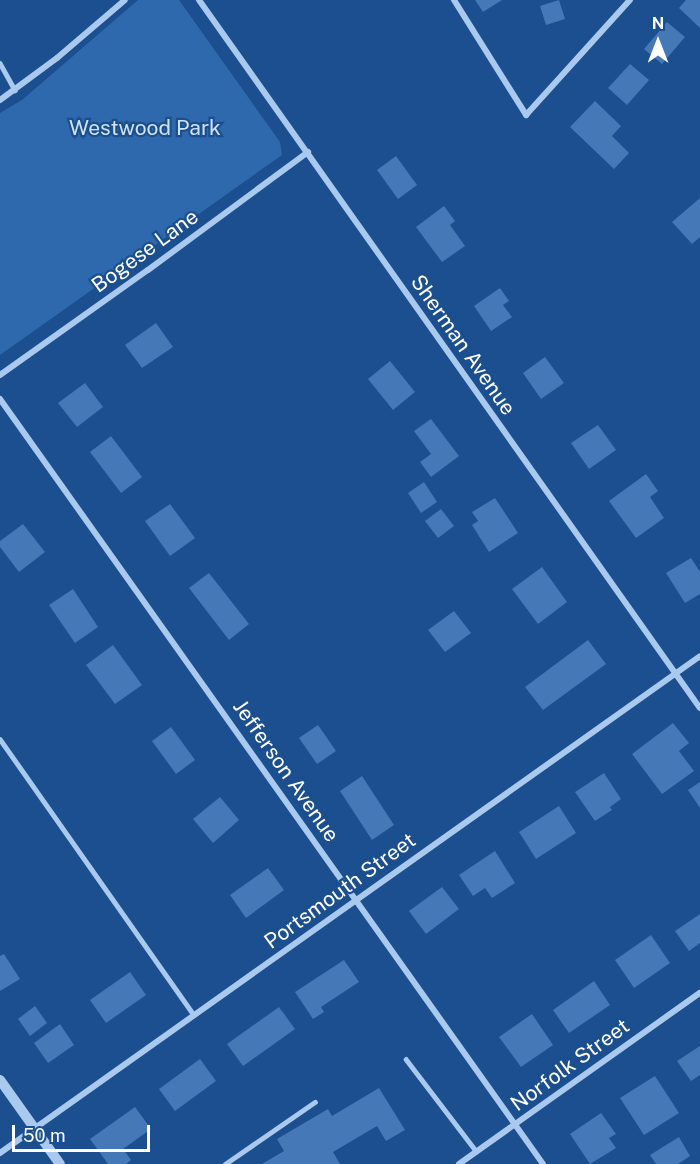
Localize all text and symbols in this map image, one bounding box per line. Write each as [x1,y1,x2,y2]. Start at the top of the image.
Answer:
north arrow [628,12,688,72]
text: N [652,14,664,33]
park label: Westwood Park [69,115,221,141]
street label: Bogese Lane [87,204,203,298]
street label: Sherman Avenue [405,270,521,420]
street label: Jefferson Avenue [228,695,344,847]
street label: Portsmouth Street [260,828,420,954]
street label: Norfolk Street [506,1014,634,1116]
scale bar [15,1113,153,1151]
text: 50 m [23,1125,66,1146]

